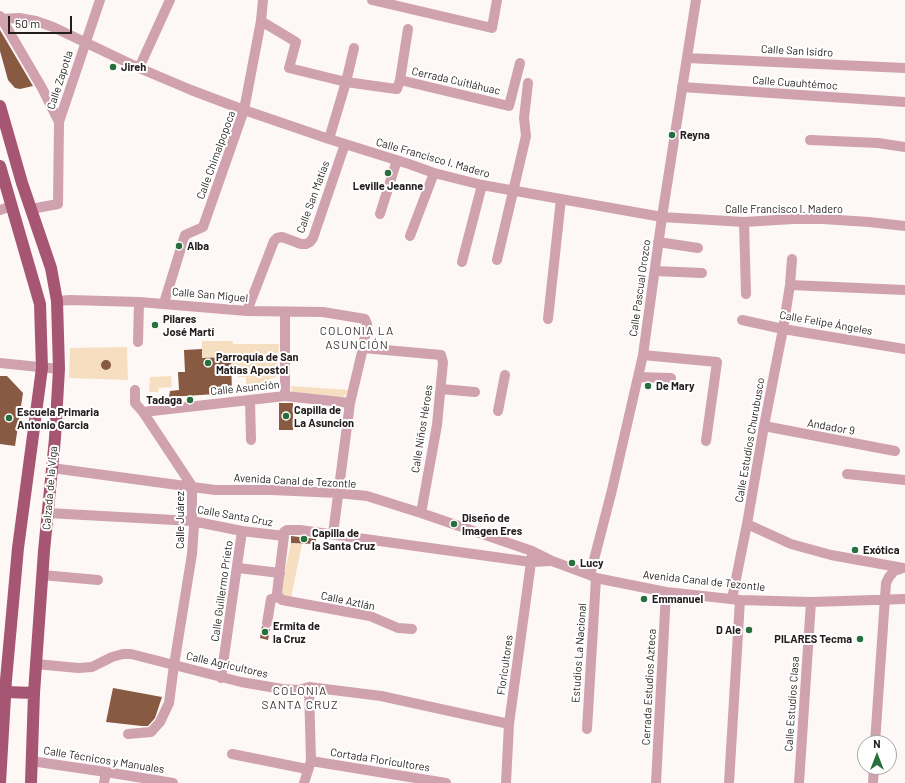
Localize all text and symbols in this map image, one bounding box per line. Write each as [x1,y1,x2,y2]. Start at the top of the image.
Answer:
scale bar [10,8,74,34]
text: 50 m [15,16,40,30]
street label: Calle San Isidro [761,43,833,59]
street label: Calle Zapotla [44,49,76,111]
place label: Jireh [121,60,146,74]
marker: Jireh [108,62,118,72]
street label: Cerrada Cuitláhuac [410,64,502,98]
street label: Calle Cuauhtémoc [752,73,838,93]
street label: Calle Chimalpopoca [194,109,238,201]
place label: Reyna [680,128,710,142]
marker: Reyna [667,130,677,140]
street label: Calle Francisco I. Madero [374,135,492,181]
street label: Calle San Matías [294,159,332,235]
marker: Leville Jeanne [383,168,393,178]
place label: Leville Jeanne [353,179,423,193]
street label: Calle Francisco I. Madero [725,202,843,216]
place label: Alba [187,239,209,253]
street label: Calle Pascual Orozco [627,239,653,337]
marker: Alba [174,241,184,251]
street label: Calle San Miguel [171,285,249,305]
street label: Calle Felipe Ángeles [778,308,874,338]
place label: Pilares José Martí [163,312,214,338]
marker: Pilares José Martí [150,320,160,330]
district label: COLONIA LA ASUNCIÓN [320,324,394,352]
place label: Parroquia de San Matias Apostol [216,350,298,376]
marker: Parroquia de San Matias Apostol [203,358,213,368]
street label: Calle Estudios Churubusco [732,376,768,504]
street label: Calle Asunción [210,378,280,398]
place label: De Mary [656,379,695,393]
marker: De Mary [643,381,653,391]
street label: Calle Niños Héroes [409,384,435,474]
place label: Tadaga [146,393,182,407]
marker: Tadaga [185,395,195,405]
place label: Capilla de La Asuncion [294,403,354,429]
place label: Escuela Primaria Antonio Garcia [17,405,99,431]
marker: Capilla de La Asuncion [281,411,291,421]
marker: Escuela Primaria Antonio Garcia [4,413,14,423]
street label: Andador 9 [806,416,856,438]
street label: Calzada de la Viga [40,445,60,531]
street label: Avenida Canal de Tezontle [233,471,357,491]
street label: Calle Juárez [173,491,187,549]
street label: Calle Santa Cruz [196,503,274,529]
place label: Diseño de Imagen Eres [462,511,522,537]
marker: Diseño de Imagen Eres [449,519,459,529]
place label: Capilla de la Santa Cruz [312,526,375,552]
marker: Capilla de la Santa Cruz [299,534,309,544]
street label: Calle Guillermo Prieto [208,540,236,642]
place label: Exótica [863,543,900,557]
marker: Exótica [850,545,860,555]
place label: Lucy [580,556,604,570]
marker: Lucy [567,558,577,568]
street label: Avenida Canal de Tezontle [642,568,766,594]
street label: Calle Aztlán [320,589,376,613]
place label: Emmanuel [652,592,703,606]
marker: Emmanuel [639,594,649,604]
street label: Estudios La Nacional [569,603,589,703]
place label: Ermita de la Cruz [273,619,320,645]
place label: D Ale [716,623,741,637]
marker: D Ale [744,625,754,635]
marker: Ermita de la Cruz [260,627,270,637]
street label: Cerrada Estudios Azteca [639,628,659,746]
place label: PILARES Tecma [774,632,852,646]
street label: Floricultores [494,634,516,696]
marker: PILARES Tecma [855,634,865,644]
street label: Calle Agricultores [185,649,269,681]
street label: Calle Estudios Clasa [782,656,802,752]
district label: COLONIA SANTA CRUZ [261,684,339,712]
north arrow [857,735,897,775]
text: N [873,737,881,750]
street label: Calle Técnicos y Manuales [43,744,165,776]
street label: Cortada Floricultores [329,746,431,774]

